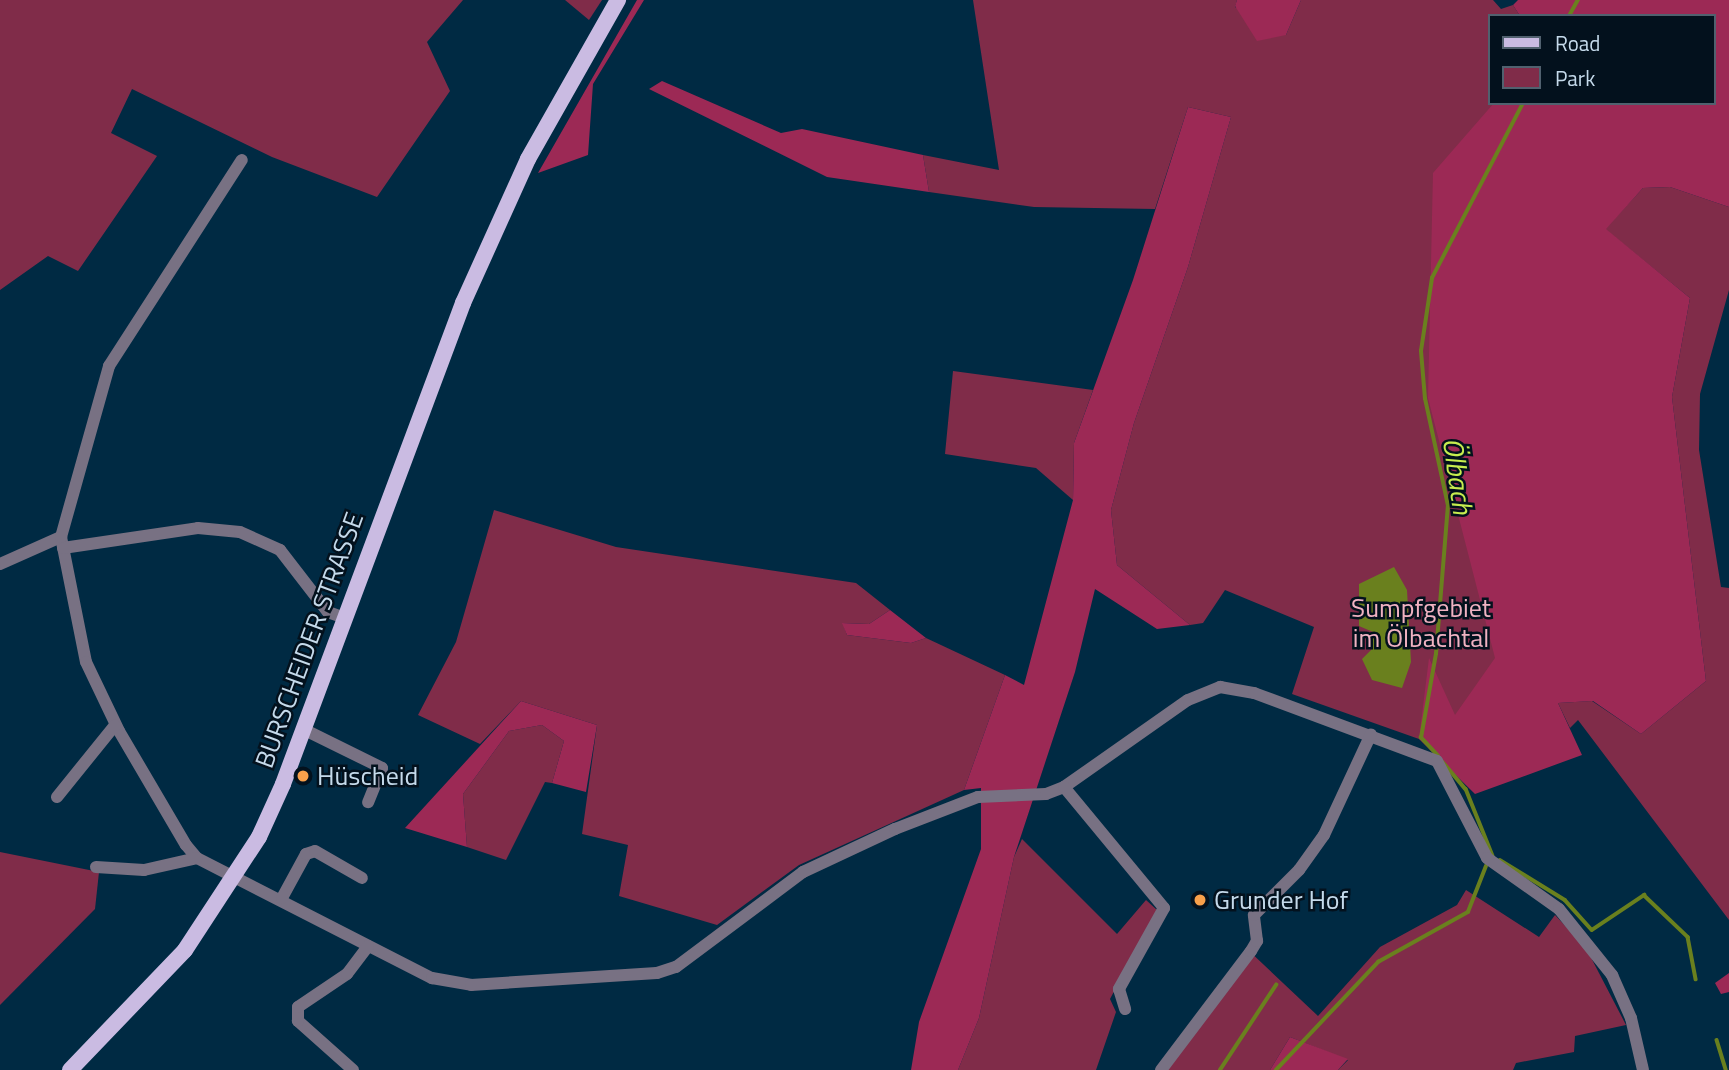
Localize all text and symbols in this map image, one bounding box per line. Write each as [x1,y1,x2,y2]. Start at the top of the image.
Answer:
legend [1488,14,1715,105]
text: Road [1555,27,1600,59]
text: Park [1555,62,1595,94]
water label: Ölbach [1436,436,1480,516]
street label: BURSCHEIDER STRASSE [248,508,370,772]
park label: Sumpfgebiet im Ölbachtal [1351,592,1491,654]
place label: Hüscheid [317,760,418,792]
marker: Hüscheid [295,768,311,784]
place label: Grunder Hof [1214,884,1348,916]
marker: Grunder Hof [1192,892,1208,908]

